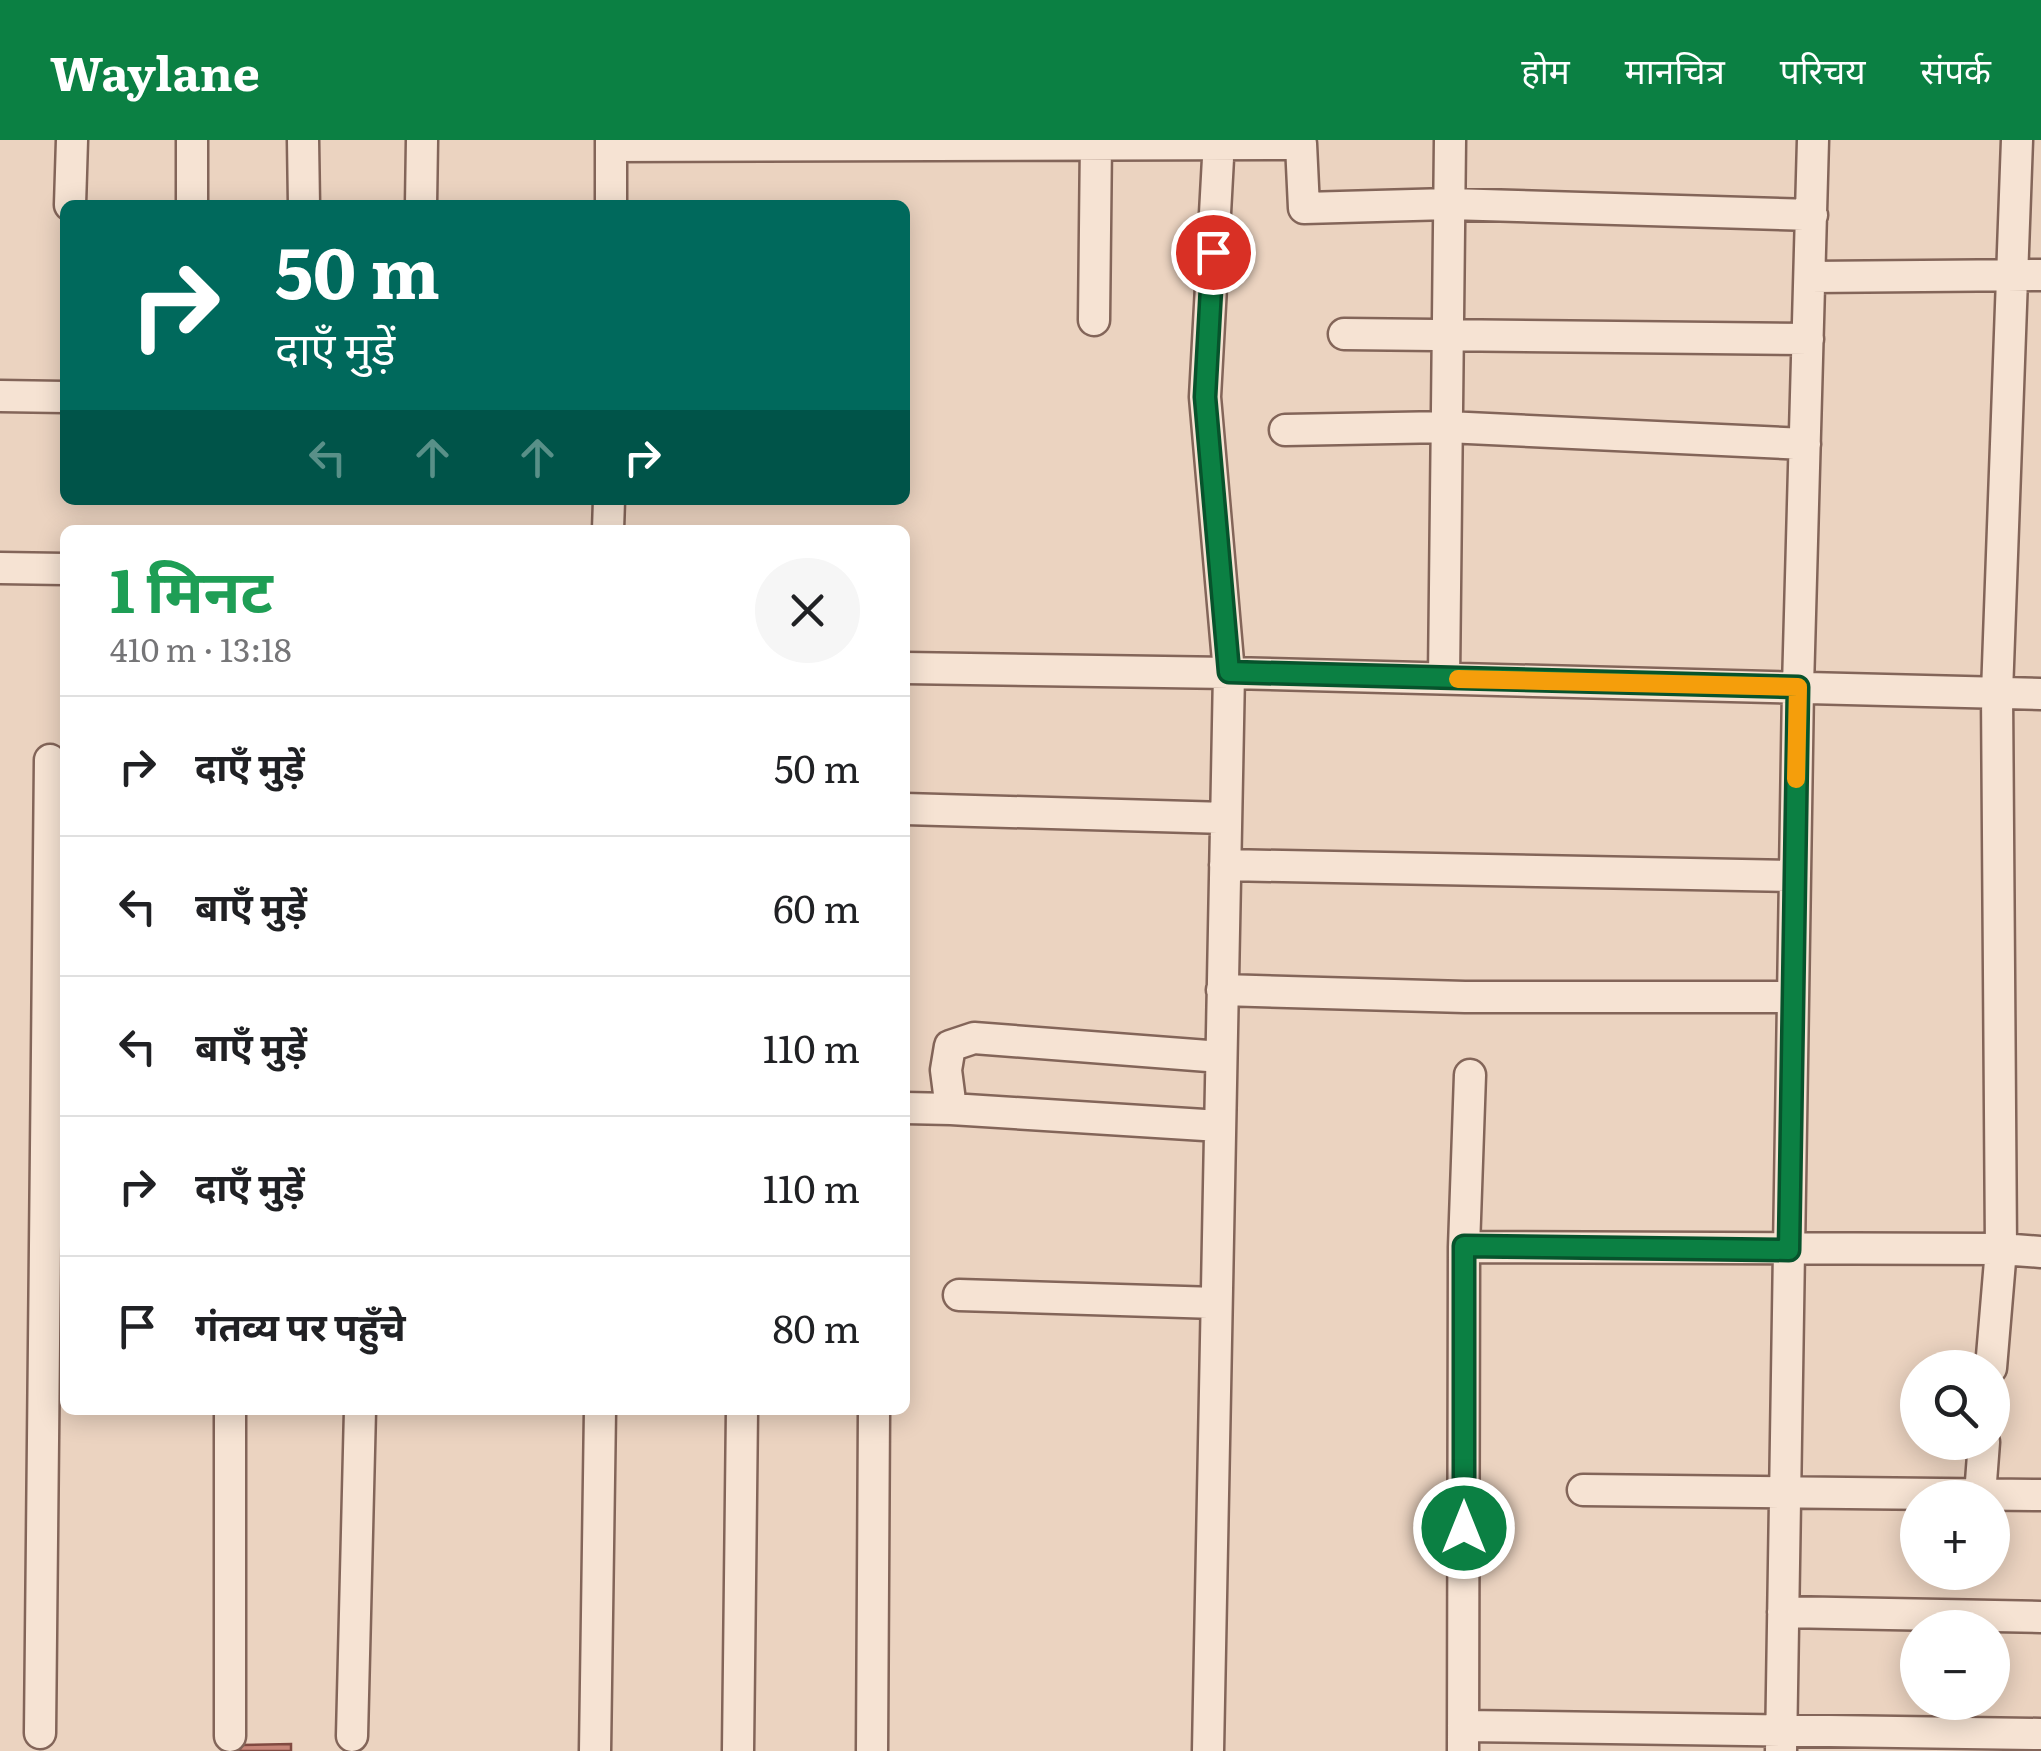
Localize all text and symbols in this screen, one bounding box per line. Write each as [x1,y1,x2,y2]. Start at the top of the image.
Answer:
text: Waylane [50,35,260,106]
text: होम [1521,43,1570,95]
text: मानचित्र [1625,43,1725,95]
text: परिचय [1780,43,1866,95]
text: संपर्क [1921,43,1991,95]
pin [1171,210,1256,295]
text: 50 m [275,217,440,321]
icon: arrive [1186,225,1241,280]
icon: right [110,240,240,370]
text: दाएँ मुड़ें [275,312,395,379]
icon: left [300,430,355,485]
icon: ahead [405,430,460,485]
icon: ahead [510,430,565,485]
icon: right [615,430,670,485]
text: 1 मिनट [110,542,273,631]
button: close [755,558,860,663]
text: 410 m · 13:18 [110,624,292,672]
text: दाएँ मुड़ें [195,736,305,793]
text: 50 m [774,738,860,795]
icon: right [110,739,165,794]
text: बाएँ मुड़ें [195,876,307,933]
text: 60 m [773,878,860,935]
icon: left [110,879,165,934]
text: बाएँ मुड़ें [195,1016,307,1073]
text: 110 m [763,1018,860,1075]
icon: left [110,1019,165,1074]
text: दाएँ मुड़ें [195,1156,305,1213]
text: 110 m [763,1158,860,1215]
icon: right [110,1159,165,1214]
text: गंतव्य पर पहुँचे [195,1296,406,1353]
text: 80 m [773,1298,860,1355]
icon: arrive [110,1299,165,1354]
map controls [1900,1350,2010,1720]
button: search [1900,1350,2010,1460]
position arrow [1412,1476,1516,1580]
button: + [1900,1480,2010,1590]
button: − [1900,1610,2010,1720]

